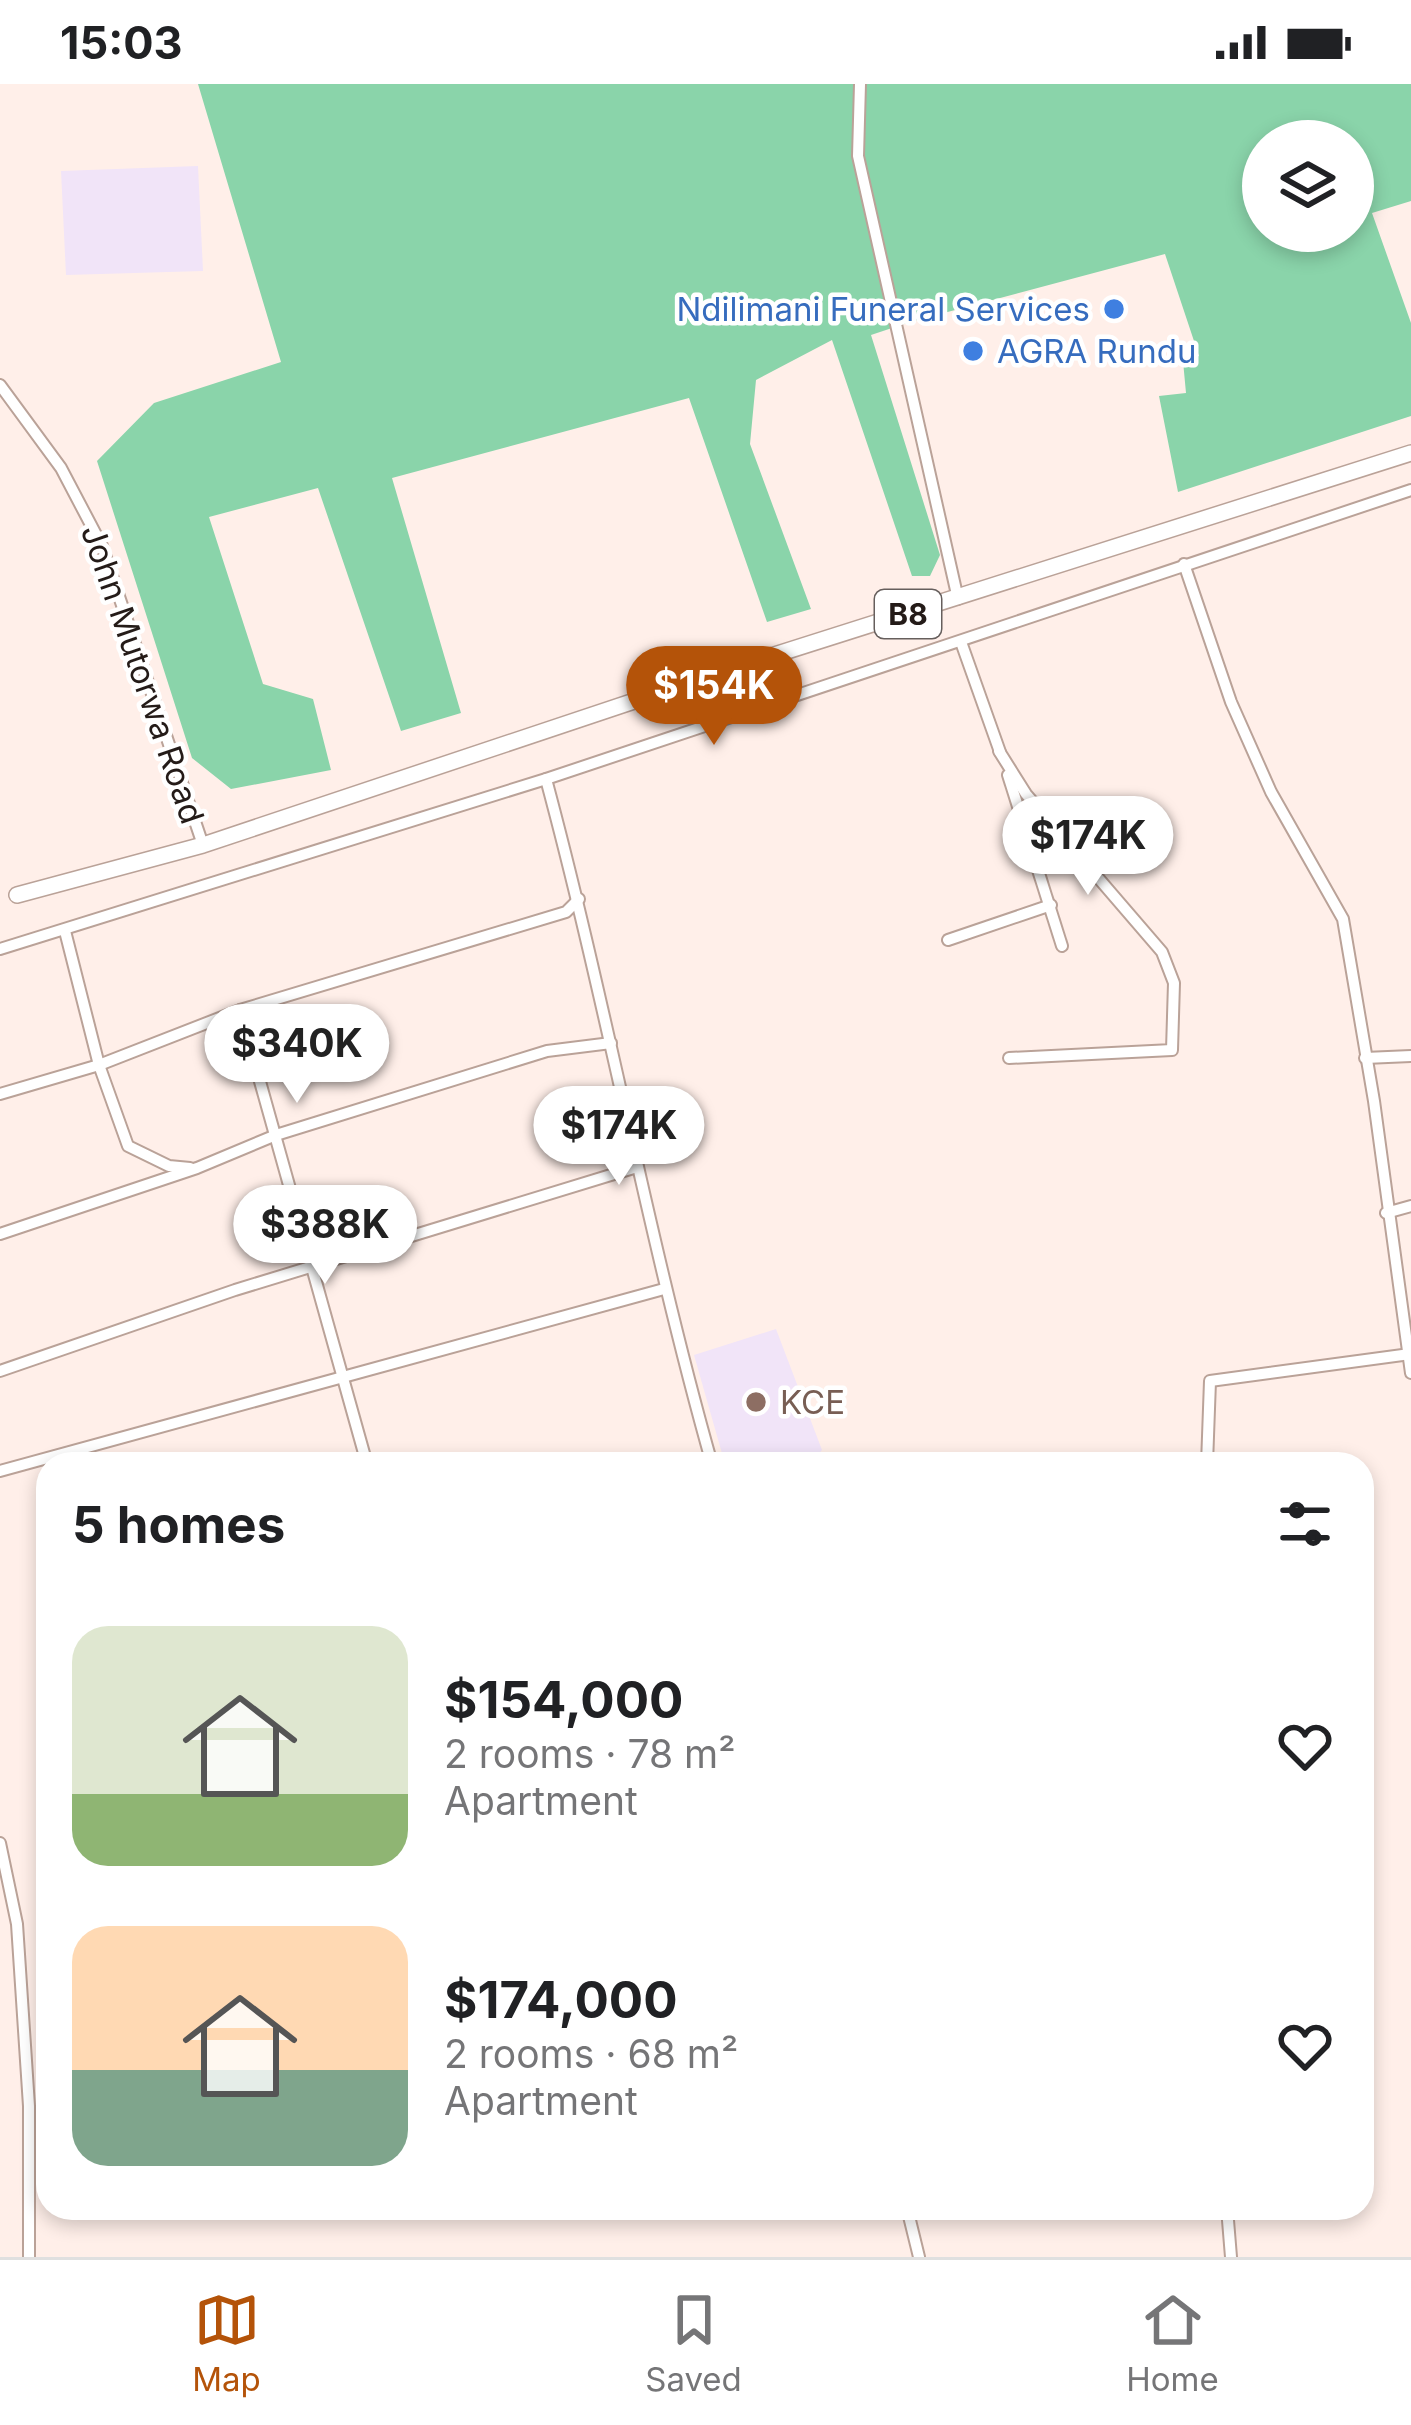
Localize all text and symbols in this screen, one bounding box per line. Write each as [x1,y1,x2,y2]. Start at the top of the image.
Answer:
text: 15:03 [60,15,183,70]
map controls [1242,120,1374,252]
button: layers [1242,120,1374,252]
place label: Ndilimani Funeral Services [677,289,1090,329]
marker: Ndilimani Funeral Services [1101,296,1127,322]
place label: AGRA Rundu [997,331,1197,371]
marker: AGRA Rundu [960,338,986,364]
street label: John Mutorwa Road [73,519,213,829]
road number: B8 [875,590,941,638]
pin: $154K [630,646,798,748]
text: $154K [653,661,775,708]
pin: $174K [1004,796,1172,898]
text: $174K [1029,811,1147,858]
pin: $340K [213,1004,381,1106]
text: $340K [231,1019,363,1066]
pin: $174K [535,1086,703,1188]
text: $174K [560,1101,678,1148]
pin: $388K [241,1185,409,1287]
text: $388K [260,1200,390,1247]
place label: KCE [780,1382,845,1422]
marker: KCE [743,1389,769,1415]
icon: filters [1272,1491,1338,1557]
text: 5 homes [72,1494,285,1555]
text: $154,000 [444,1669,683,1730]
icon: home [168,1674,312,1818]
icon: heart [1272,1713,1338,1779]
text: 2 rooms · 78 m² [444,1730,736,1777]
text: Apartment [444,1777,638,1824]
text: $174,000 [444,1969,678,2030]
icon: home [168,1974,312,2118]
icon: heart [1272,2013,1338,2079]
text: 2 rooms · 68 m² [444,2030,738,2077]
text: Apartment [444,2077,638,2124]
tab: Map [192,2287,261,2399]
tab: Saved [645,2287,742,2399]
tab: Home [1126,2287,1219,2399]

